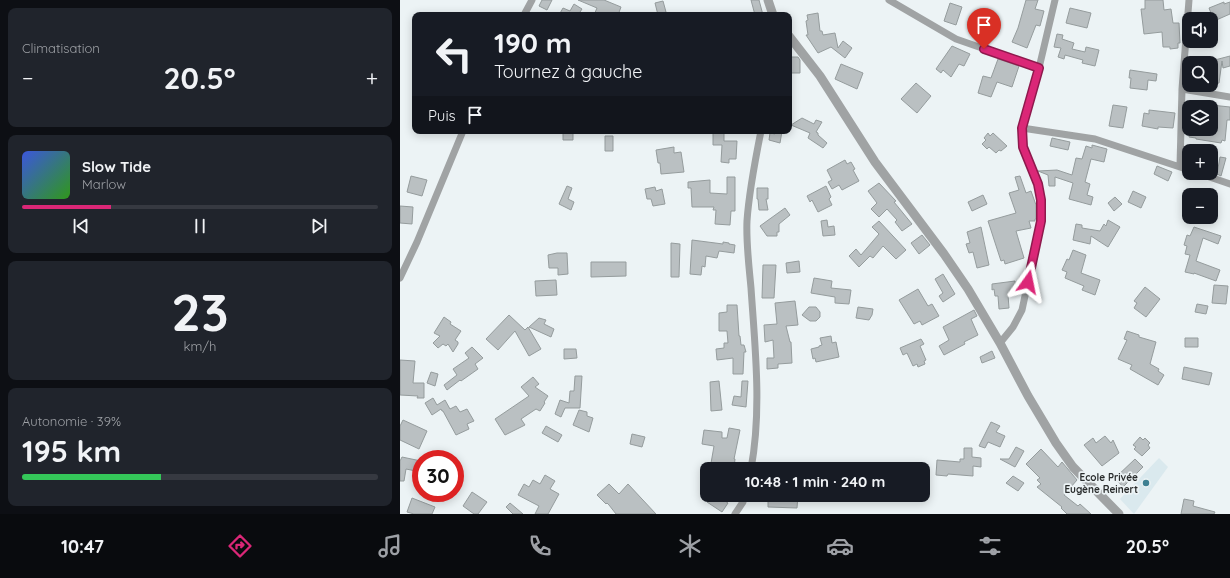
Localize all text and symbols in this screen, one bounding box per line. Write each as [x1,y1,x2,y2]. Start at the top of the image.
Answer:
pin [967,8,1001,49]
map controls [1182,12,1218,224]
button: sound [1182,12,1218,48]
icon: arrive [973,14,995,36]
text: 190 m [494,25,572,60]
icon: left [428,28,480,80]
text: Climatisation [22,40,100,56]
button: search [1182,56,1218,92]
text: 20.5° [164,59,236,97]
text: Tournez à gauche [494,60,643,83]
text: − [22,64,33,92]
text: + [366,64,378,92]
button: layers [1182,100,1218,136]
icon: arrive [464,104,486,126]
text: Puis [428,106,456,125]
button: + [1182,144,1218,180]
text: Slow Tide [82,157,151,176]
text: Marlow [82,176,126,192]
button: − [1182,188,1218,224]
icon: previous [70,215,92,237]
icon: pause [189,215,211,237]
icon: next [308,215,330,237]
position arrow [1007,261,1049,303]
text: 23 [171,279,229,344]
text: km/h [184,338,216,354]
text: Autonomie · 39% [22,413,121,429]
text: 195 km [22,432,121,470]
speed limit sign: 30 [412,450,464,502]
place label: Ecole Privée Eugène Reinert [1065,471,1138,496]
text: 10:48 · 1 min · 240 m [745,472,885,491]
marker: Ecole Privée Eugène Reinert [1141,478,1151,488]
icon: directions [226,532,254,560]
icon: music [376,532,404,560]
icon: phone [526,532,554,560]
icon: climate [676,532,704,560]
icon: car [826,532,854,560]
icon: filters [976,532,1004,560]
text: 10:47 [61,535,104,558]
text: 20.5° [1126,535,1169,558]

